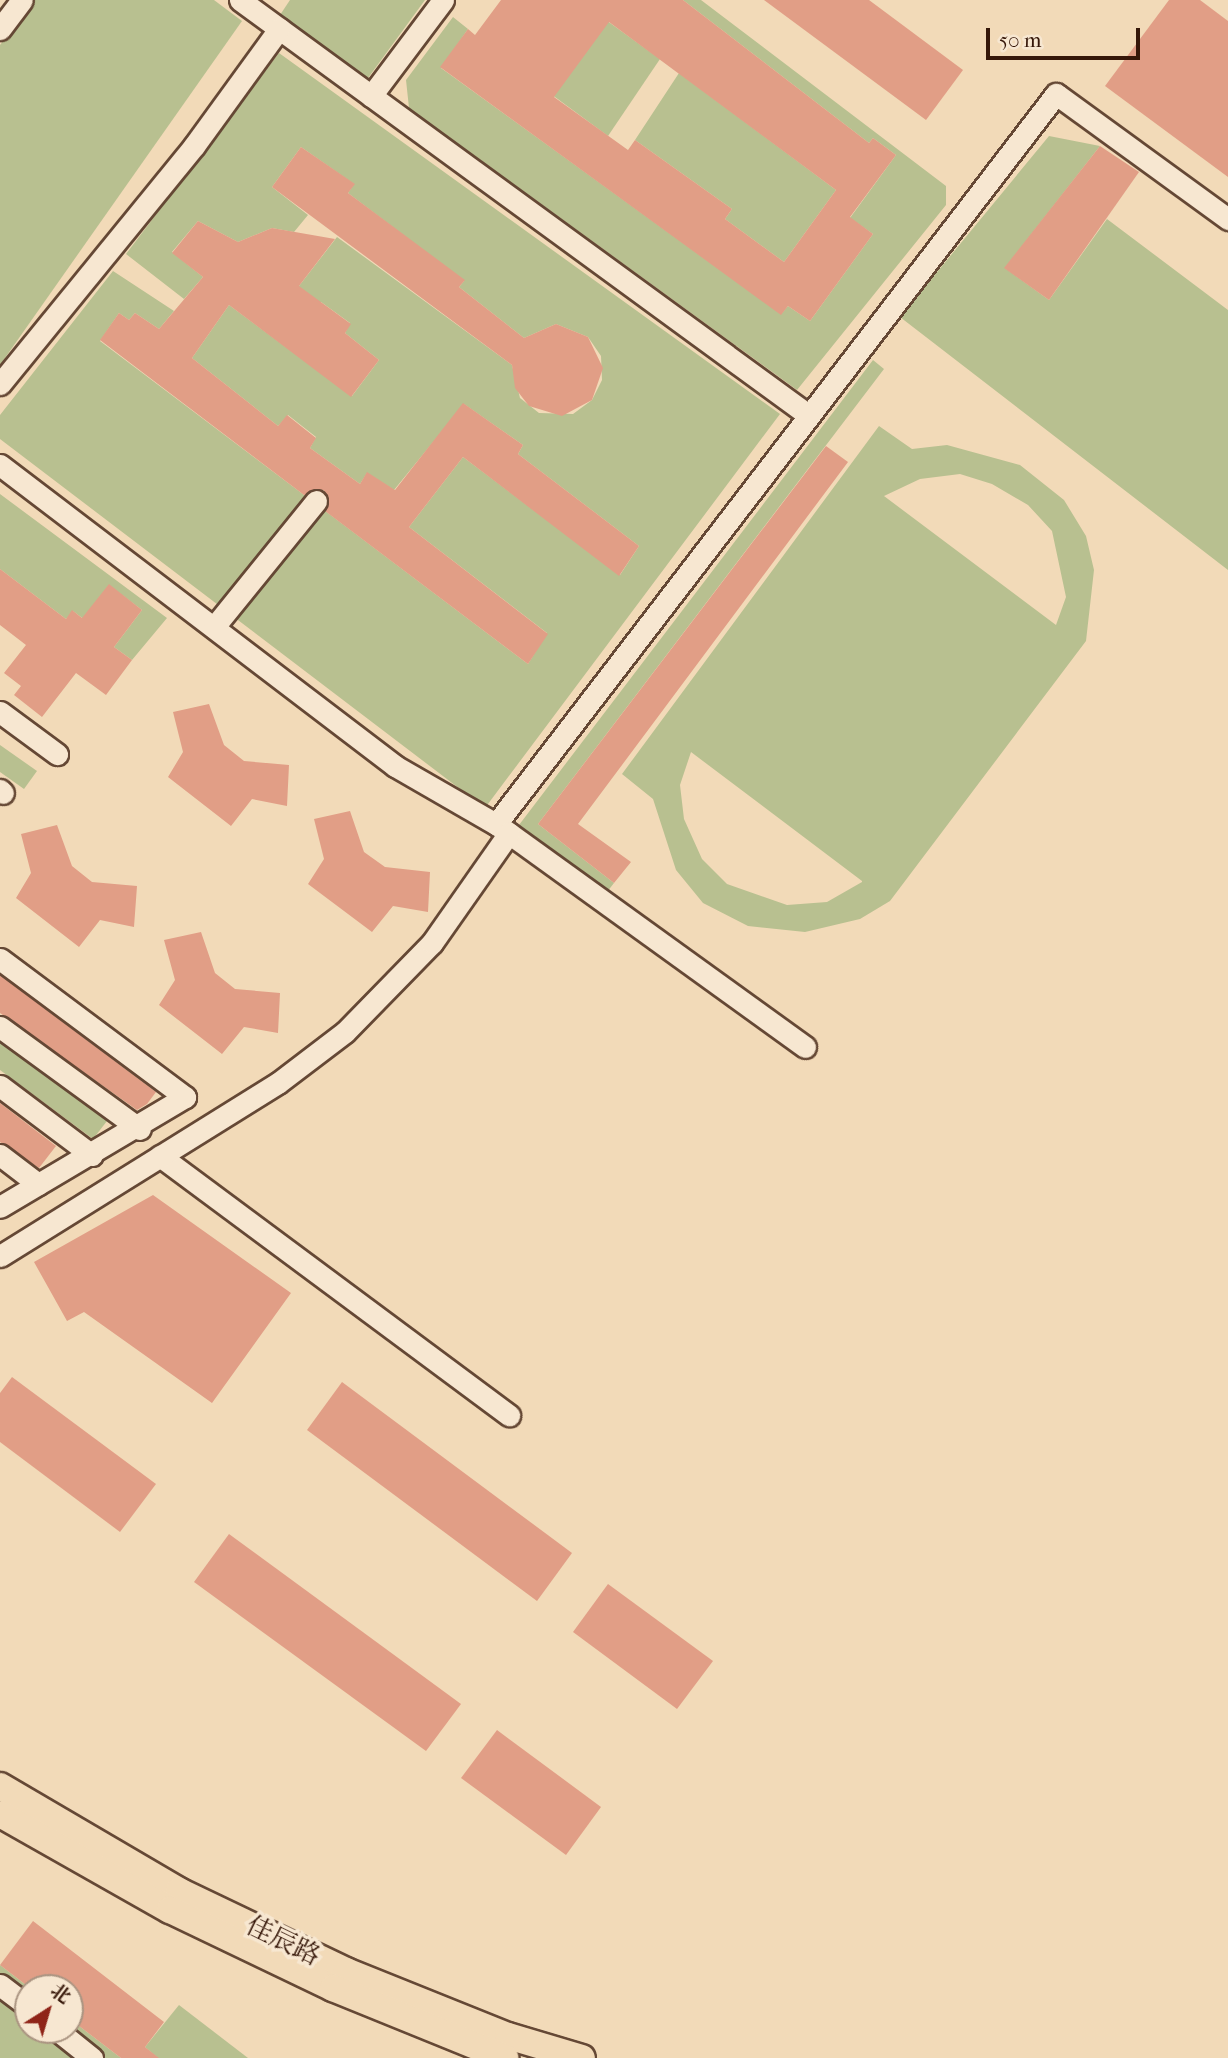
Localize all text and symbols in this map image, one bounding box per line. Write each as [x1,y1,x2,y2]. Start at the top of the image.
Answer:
scale bar [990,14,1144,58]
text: 50 m [999,28,1042,52]
street label: 佳辰路 [241,1910,325,1972]
north arrow [14,1974,84,2044]
text: 北 [46,1979,75,2008]

